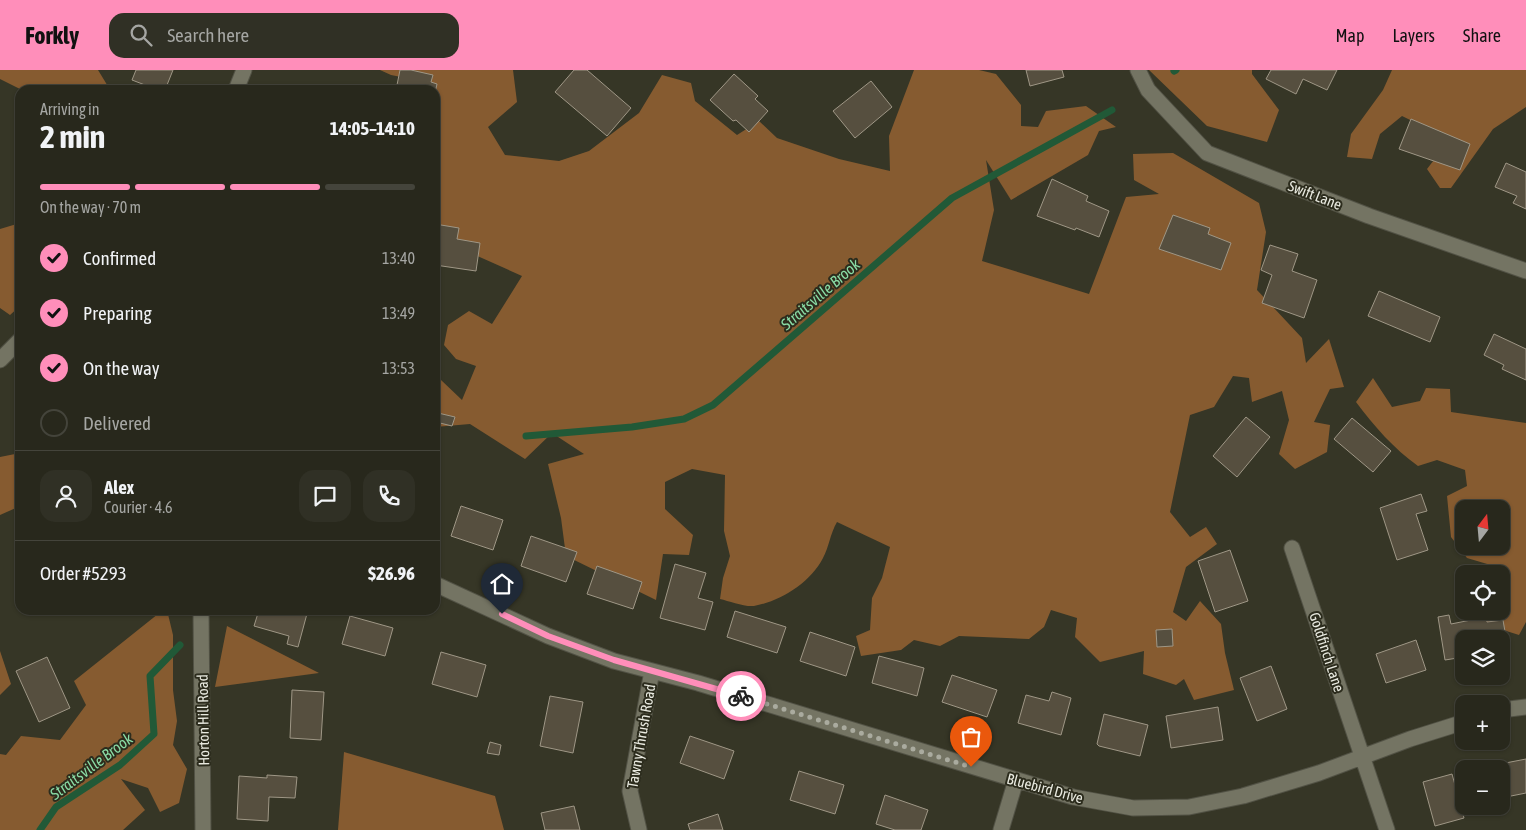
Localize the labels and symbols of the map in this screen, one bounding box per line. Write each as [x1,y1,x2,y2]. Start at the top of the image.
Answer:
street label: Swift Lane [1286,177,1344,213]
water label: Straitsville Brook [776,254,864,334]
north arrow [1455,500,1510,555]
pin [481,563,523,614]
street label: Goldfinch Lane [1306,610,1348,694]
courier [716,671,766,721]
street label: Horton Hill Road [194,674,212,766]
street label: Tawny Thrush Road [623,683,659,789]
pin [950,716,992,767]
water label: Straitsville Brook [45,729,137,804]
street label: Bluebird Drive [1005,770,1085,806]

